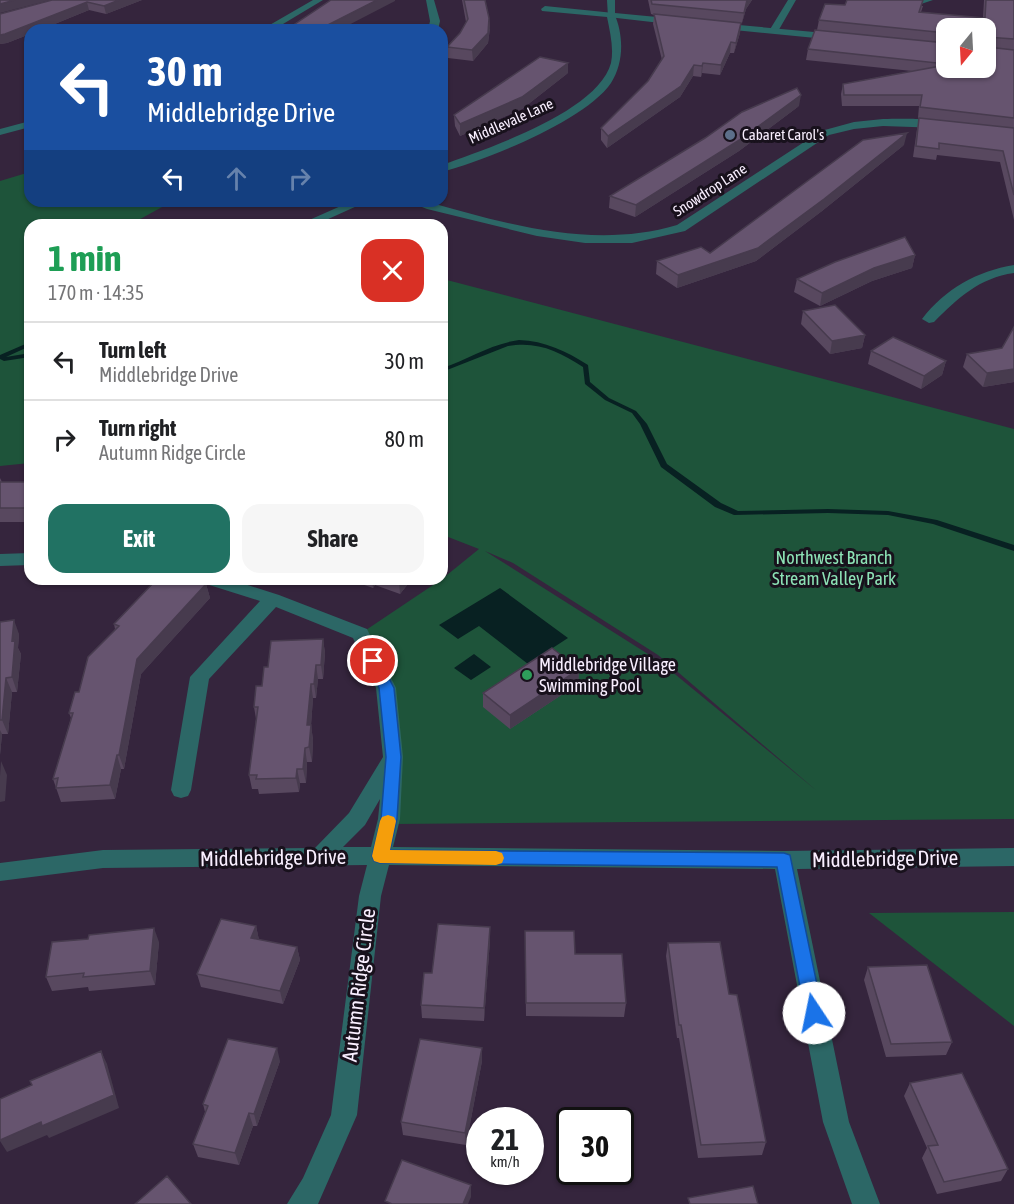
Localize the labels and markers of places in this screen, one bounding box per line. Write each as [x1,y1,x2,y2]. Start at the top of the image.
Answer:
place label: Cabaret Carol's [742,126,824,143]
marker: Cabaret Carol's [723,128,737,142]
pin [347,635,398,686]
place label: Middlebridge Village Swimming Pool [539,654,676,696]
marker: Middlebridge Village Swimming Pool [520,668,534,682]

